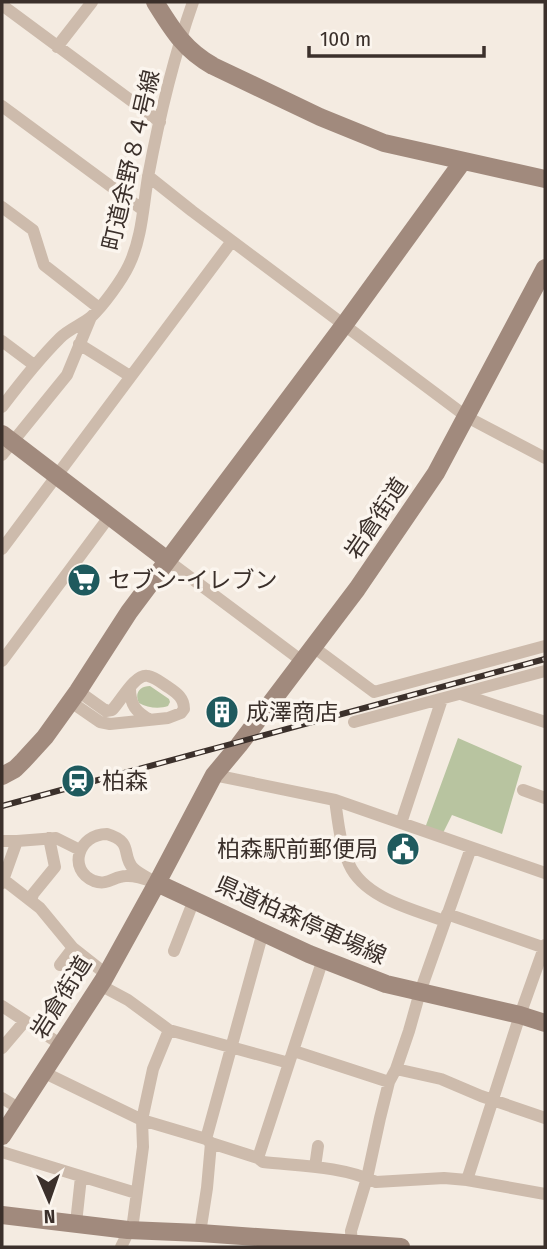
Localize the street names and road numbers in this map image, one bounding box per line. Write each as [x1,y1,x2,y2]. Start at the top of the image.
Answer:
street label: 町道余野８４号線 [97,67,165,253]
street label: 岩倉街道 [339,472,413,564]
street label: 県道柏森停車場線 [211,870,391,970]
street label: 岩倉街道 [25,951,97,1043]

